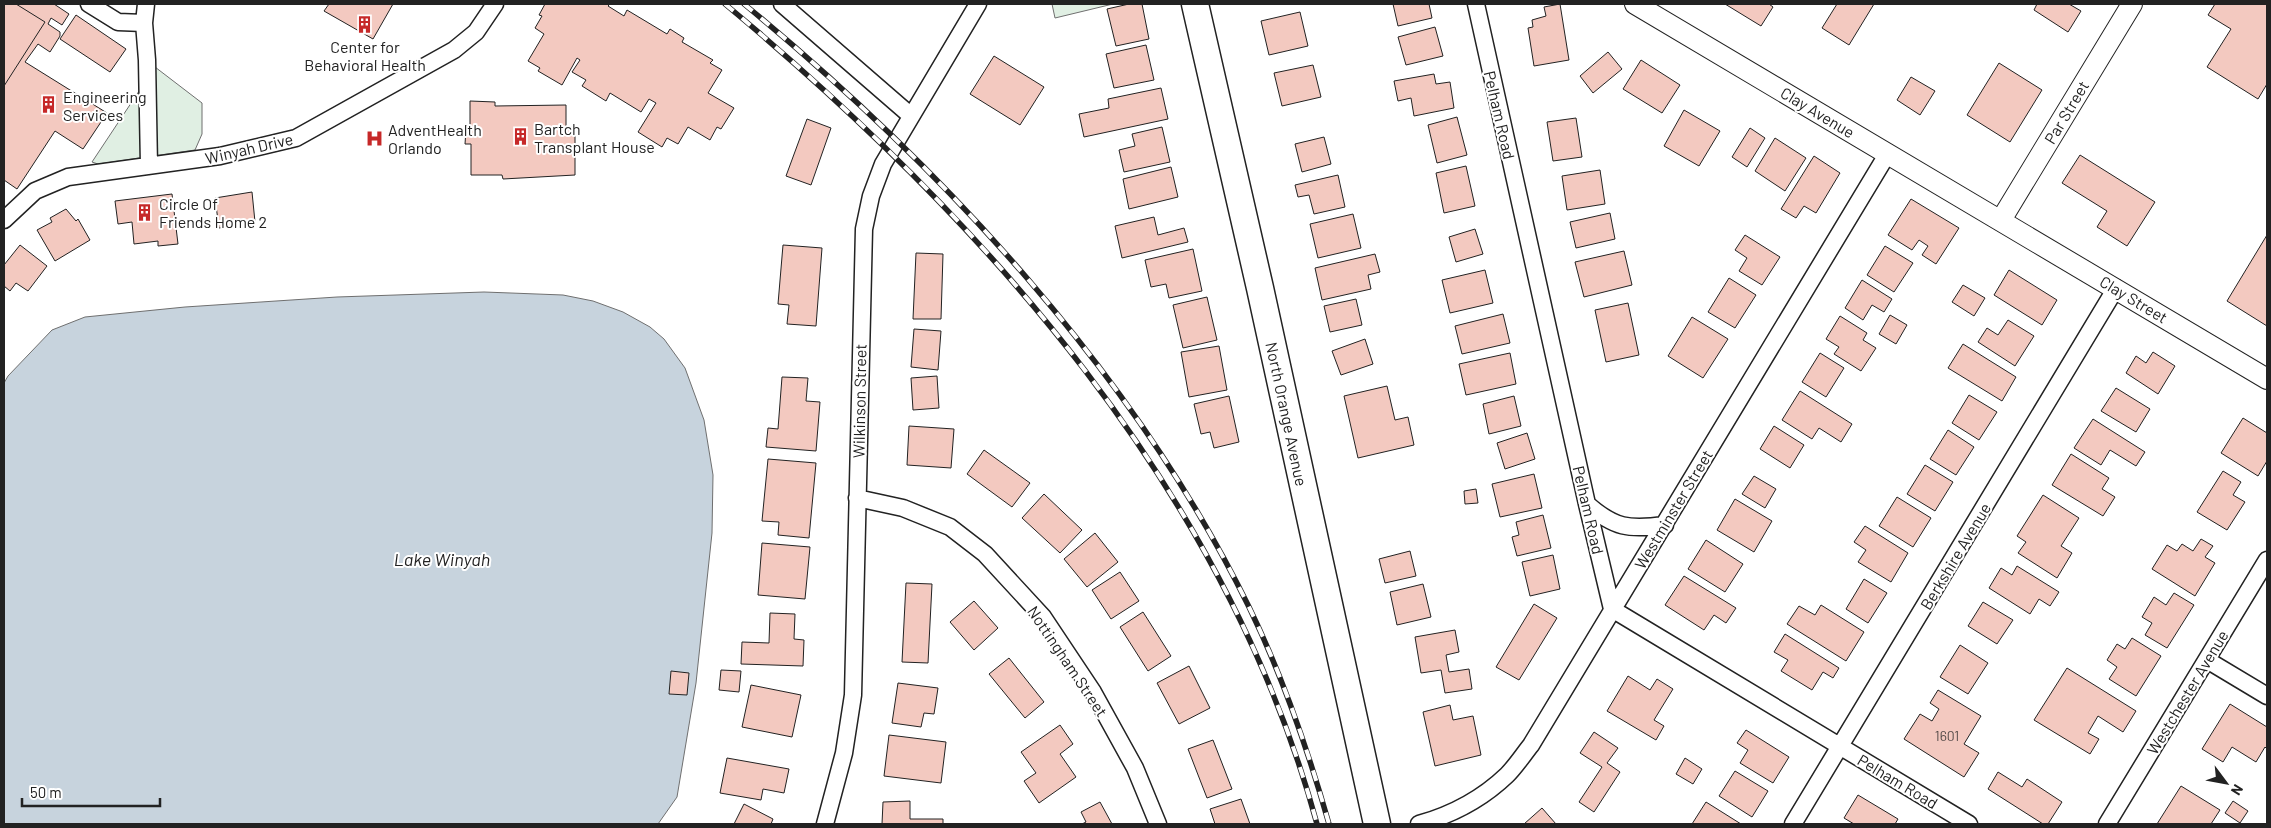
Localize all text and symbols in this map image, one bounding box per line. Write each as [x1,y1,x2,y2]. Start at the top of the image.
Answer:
building icon: Center for Behavioral Health [355,15,375,35]
place label: Center for Behavioral Health [304,37,426,74]
street label: Pelham Road [1481,69,1519,161]
street label: Par Street [2040,77,2092,147]
street label: Clay Avenue [1778,83,1858,141]
place label: Engineering Services [63,87,147,124]
building icon: Engineering Services [39,95,59,115]
place label: Bartch Transplant House [534,119,655,156]
place label: AdventHealth Orlando [388,120,482,157]
building icon: Bartch Transplant House [510,127,530,147]
hospital icon: AdventHealth Orlando [364,128,384,148]
street label: Winyah Drive [203,129,295,167]
place label: Circle Of Friends Home 2 [159,194,267,231]
building icon: Circle Of Friends Home 2 [135,202,155,222]
street label: Clay Street [2097,271,2171,327]
street label: North Orange Avenue [1262,340,1312,488]
street label: Wilkinson Street [849,344,869,458]
street label: Westminster Street [1630,446,1716,572]
street label: Pelham Road [1570,464,1608,556]
street label: Berkshire Avenue [1916,499,1994,613]
water label: Lake Winyah [394,548,490,570]
street label: Nottingham Street [1024,602,1112,720]
street label: Westchester Avenue [2142,626,2232,758]
house number: 1601 [1935,727,1959,744]
street label: Pelham Road [1855,750,1941,812]
north arrow [2201,758,2251,808]
scale bar [22,776,160,808]
text: N [2228,782,2247,799]
text: 50 m [30,783,62,801]

